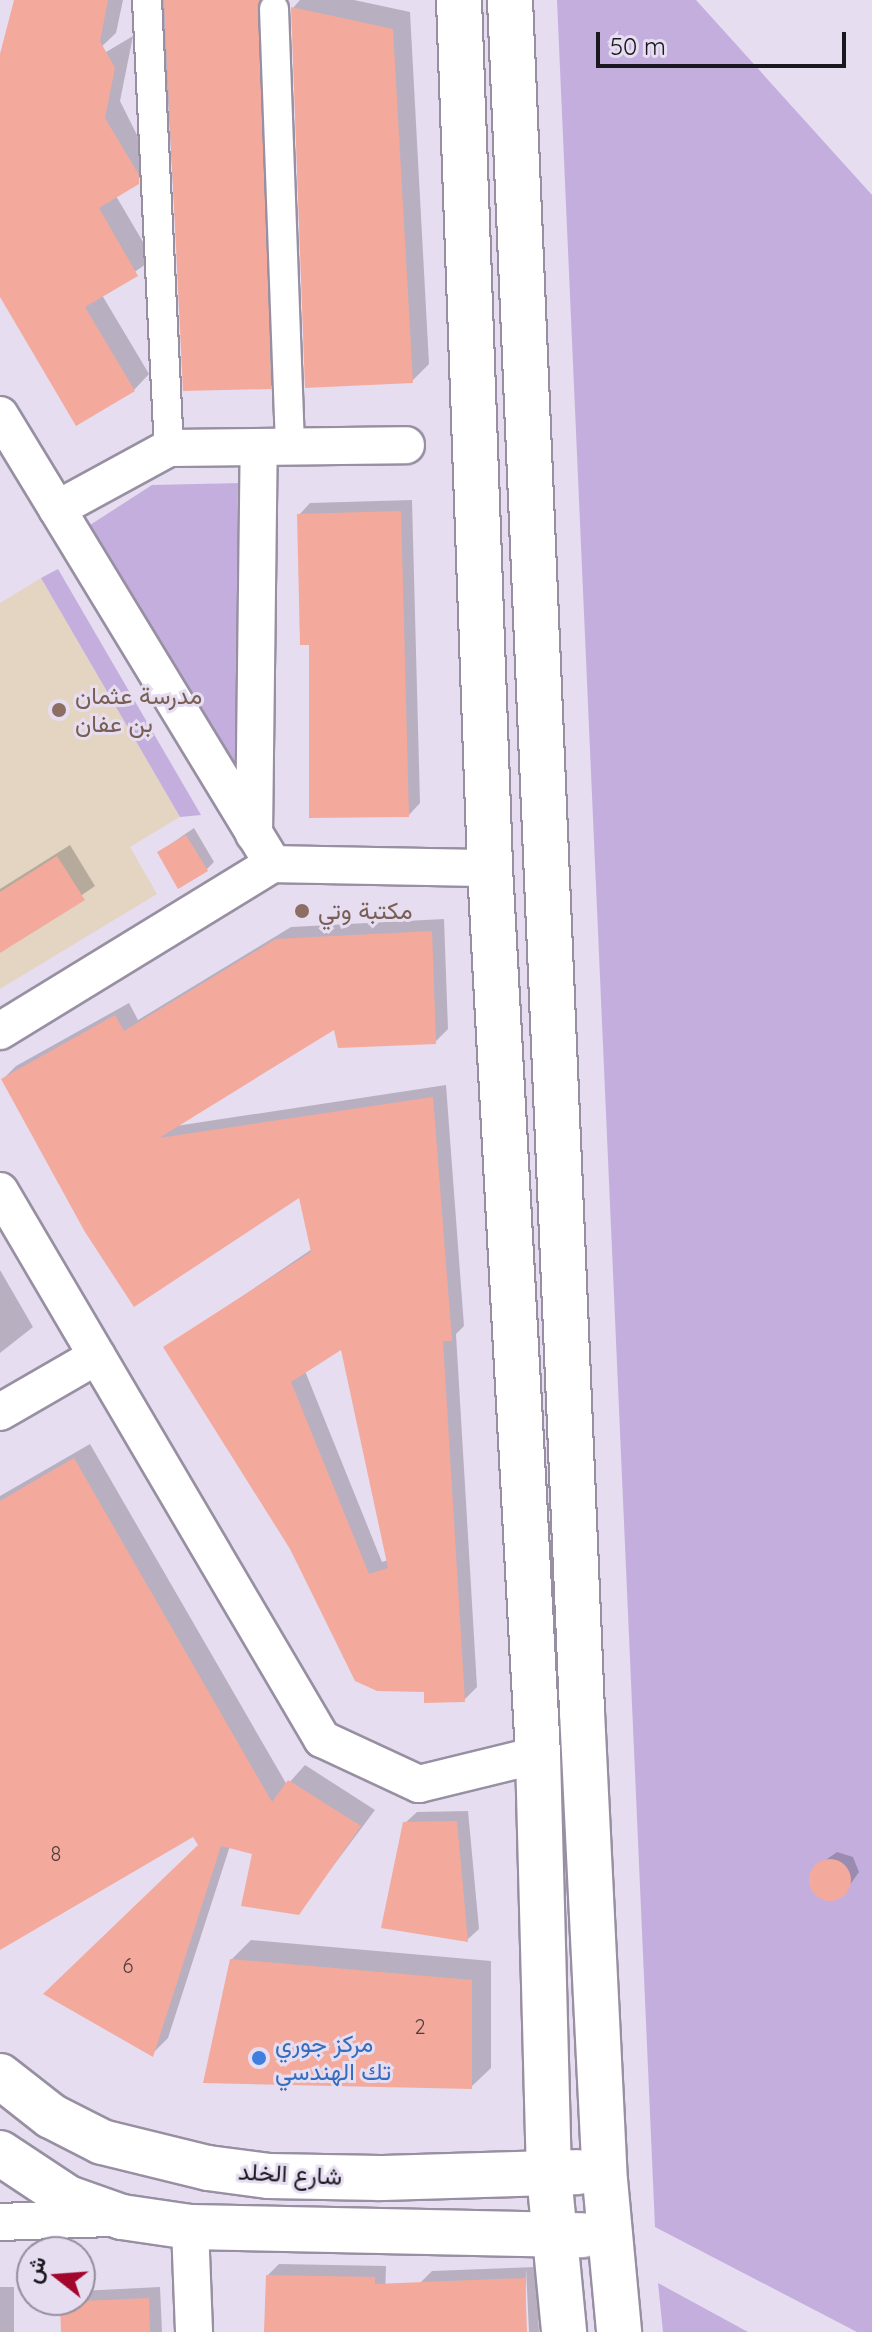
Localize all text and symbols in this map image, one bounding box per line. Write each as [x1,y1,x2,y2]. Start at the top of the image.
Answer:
scale bar [600,16,850,66]
text: 50 m [610,31,666,61]
place label: مدرسة عثمان بن عفان [75,682,202,738]
marker: مدرسة عثمان بن عفان [50,701,68,719]
place label: مكتبة وتي [318,897,413,925]
marker: مكتبة وتي [293,902,311,920]
house number: 8 [51,1841,61,1865]
house number: 6 [123,1953,133,1977]
house number: 2 [414,2014,426,2038]
place label: مركز جوري تك الهندسي [275,2030,391,2086]
marker: مركز جوري تك الهندسي [250,2049,268,2067]
street label: شارع الخلد [237,2157,343,2191]
north arrow [16,2236,96,2316]
text: ش [18,2253,52,2286]

